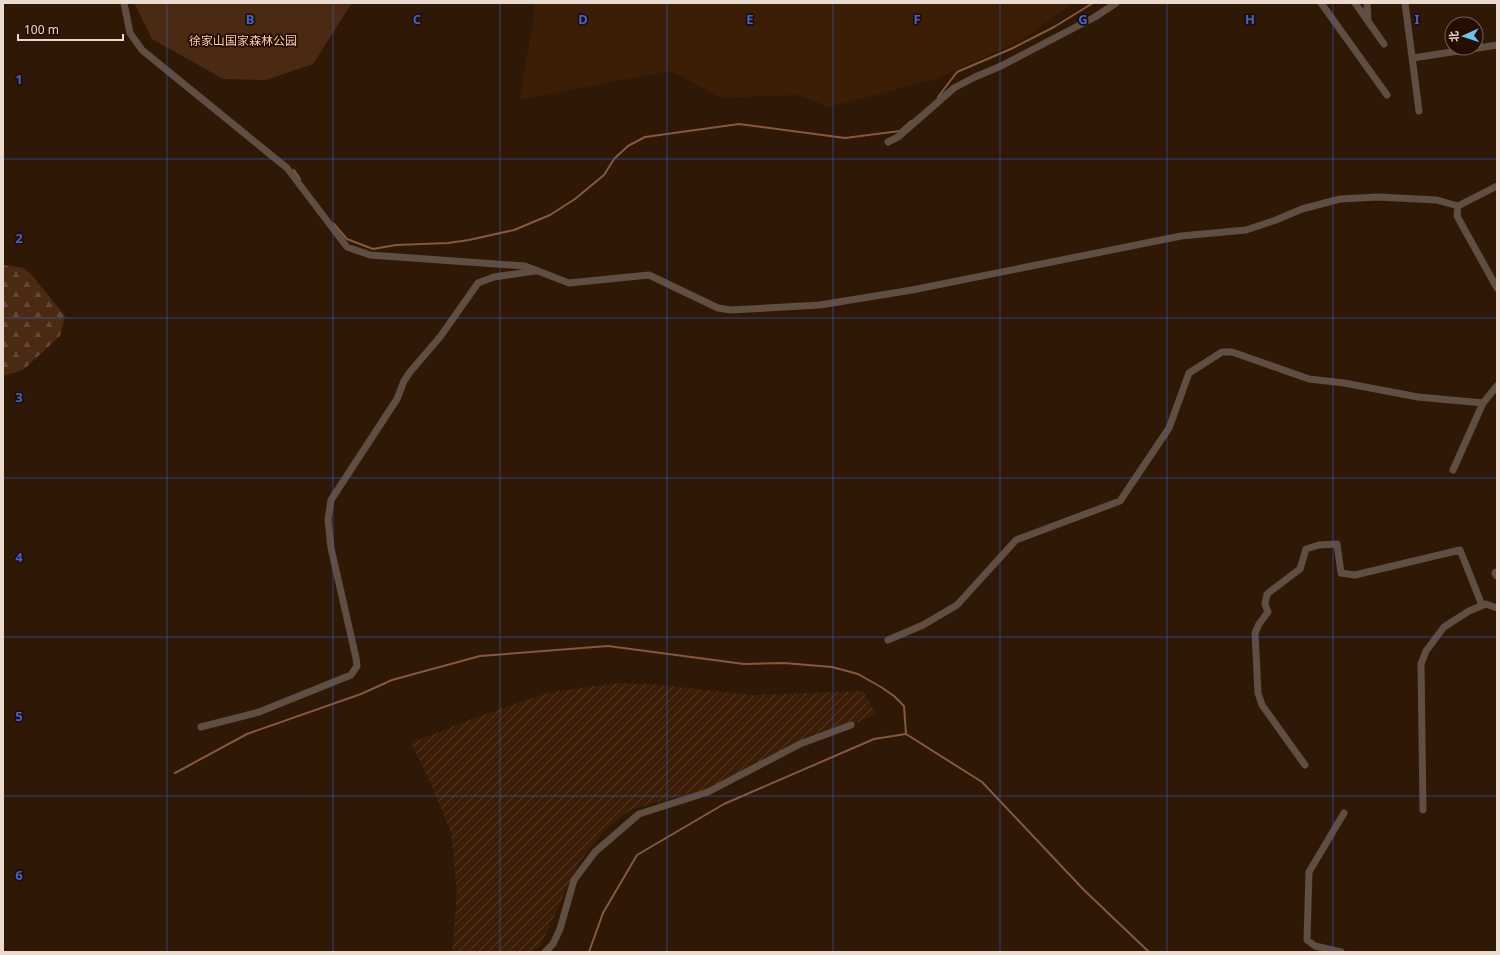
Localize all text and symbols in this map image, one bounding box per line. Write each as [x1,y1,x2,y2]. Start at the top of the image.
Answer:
text: B [246,10,254,28]
text: C [413,10,421,28]
text: D [578,10,588,28]
text: E [746,10,754,28]
text: F [913,10,921,28]
text: G [1078,10,1088,28]
text: H [1245,10,1255,28]
text: I [1414,10,1420,28]
scale bar [18,16,123,42]
north arrow [1444,16,1484,56]
text: 100 m [24,21,59,38]
text: 北 [1446,31,1461,42]
park label: 徐家山国家森林公园 [189,32,297,49]
text: 1 [15,70,23,88]
text: 2 [15,229,23,247]
text: 3 [15,388,23,406]
text: 4 [15,548,23,566]
text: 5 [15,707,23,725]
text: 6 [15,866,23,884]

